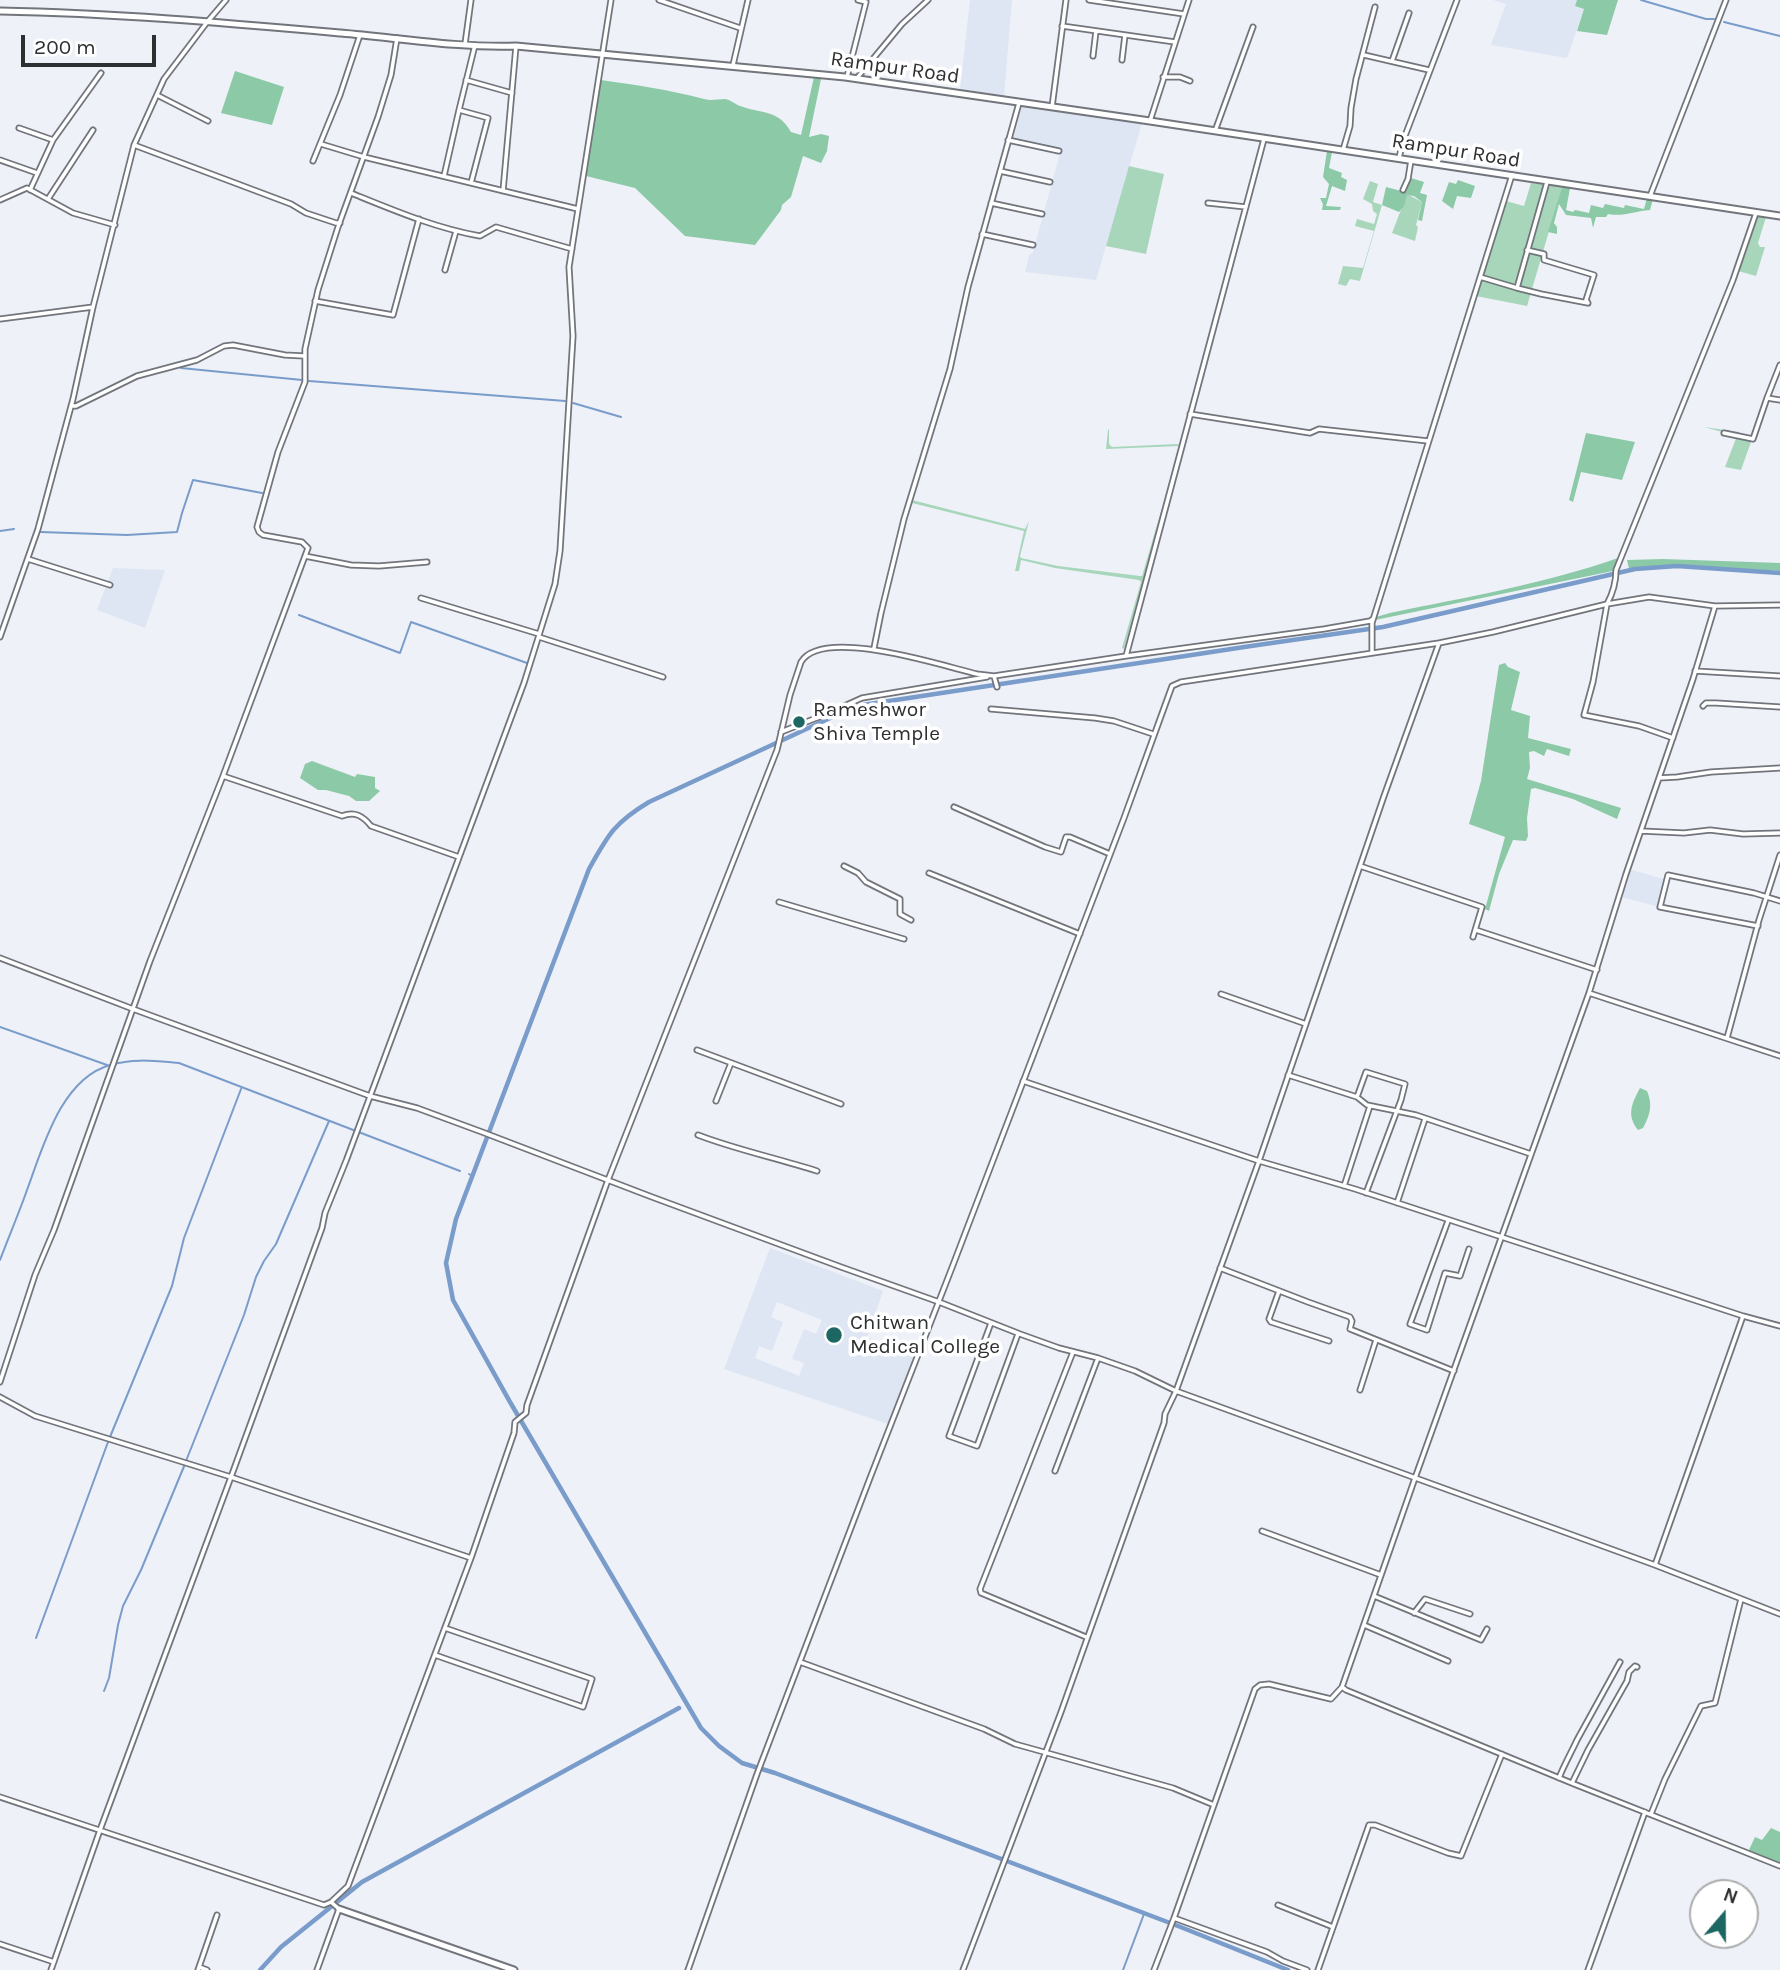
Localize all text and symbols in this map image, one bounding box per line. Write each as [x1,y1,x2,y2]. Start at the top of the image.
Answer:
scale bar [24,21,159,65]
text: 200 m [34,35,96,59]
street label: Rampur Road [829,46,961,90]
street label: Rampur Road [1390,128,1522,174]
place label: Rameshwor Shiva Temple [813,697,940,747]
marker: Rameshwor Shiva Temple [791,714,807,730]
place label: Chitwan Medical College [850,1310,1000,1360]
marker: Chitwan Medical College [824,1325,844,1345]
north arrow [1689,1879,1759,1949]
text: N [1720,1883,1741,1909]

